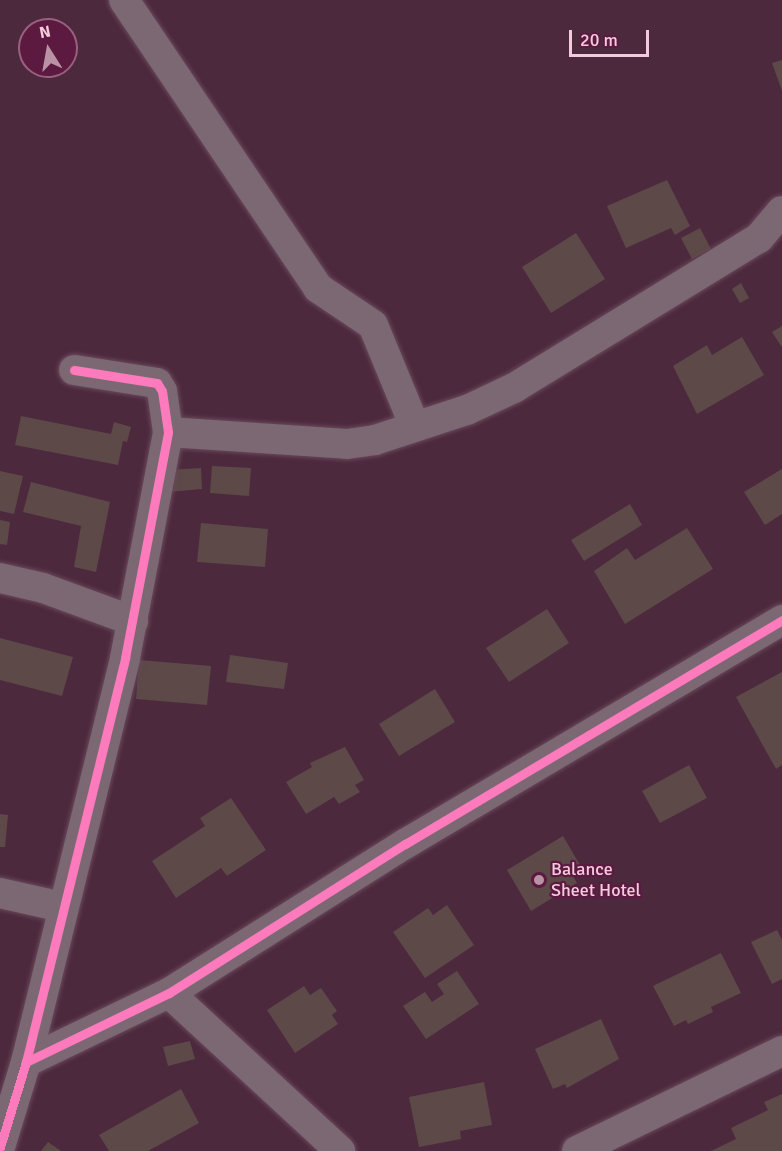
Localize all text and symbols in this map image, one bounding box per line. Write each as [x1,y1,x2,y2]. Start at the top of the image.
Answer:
north arrow [18,18,78,78]
scale bar [572,18,652,56]
text: N [38,21,52,43]
text: 20 m [580,29,618,51]
place label: Balance Sheet Hotel [551,859,641,902]
marker: Balance Sheet Hotel [532,873,546,887]

